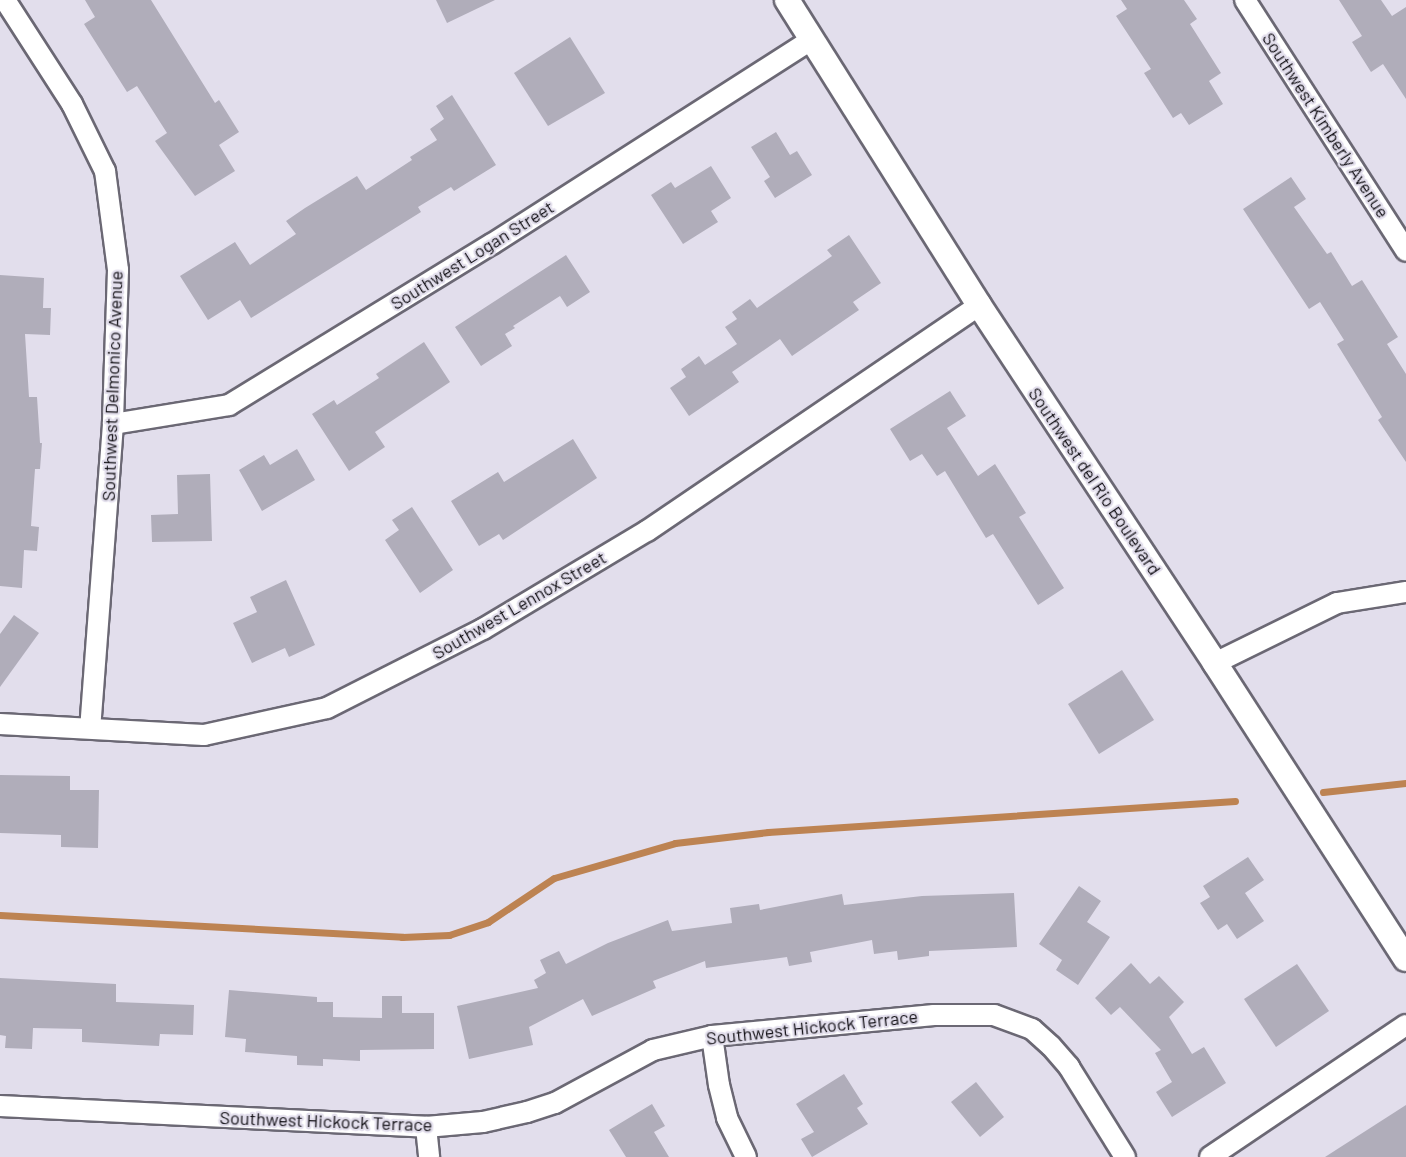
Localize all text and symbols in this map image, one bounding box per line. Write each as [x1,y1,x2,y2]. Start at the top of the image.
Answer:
street label: Southwest Kimberly Avenue [1258,28,1394,222]
street label: Southwest Logan Street [386,196,558,314]
street label: Southwest Delmonico Avenue [97,270,127,502]
street label: Southwest del Rio Boulevard [1024,383,1166,579]
street label: Southwest Lennox Street [428,546,610,664]
street label: Southwest Hickock Terrace [705,1005,919,1049]
street label: Southwest Hickock Terrace [219,1106,433,1136]

